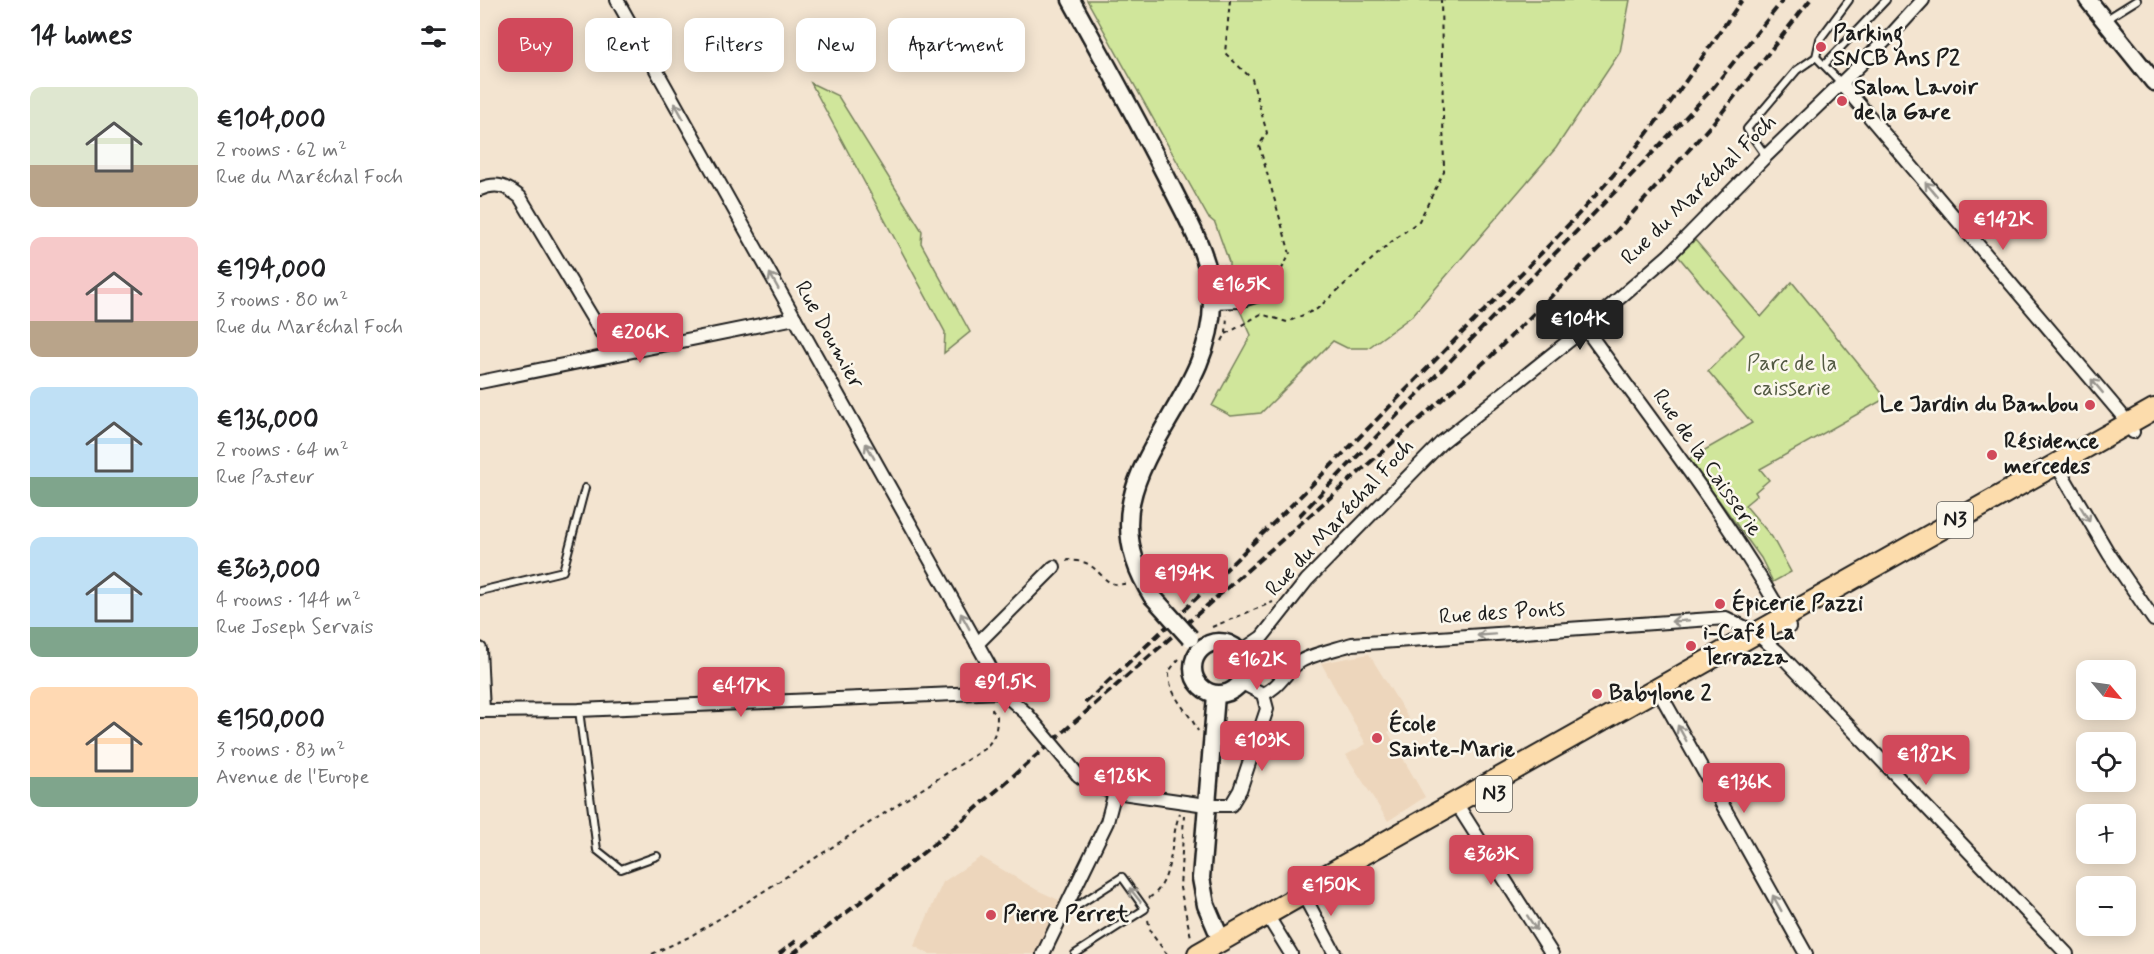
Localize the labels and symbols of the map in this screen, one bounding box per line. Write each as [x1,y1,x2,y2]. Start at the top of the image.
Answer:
place label: Parking SNCB Ans P2 [1833,20,1960,73]
marker: Parking SNCB Ans P2 [1814,40,1828,54]
place label: Salon Lavoir de la Gare [1854,74,1978,127]
marker: Salon Lavoir de la Gare [1835,94,1849,108]
one-way arrow [673,103,685,120]
street label: Rue du Maréchal Foch [1615,108,1783,272]
one-way arrow [1924,182,1938,197]
pin: €142K [1961,200,2045,251]
pin: €165K [1199,265,1283,316]
one-way arrow [768,273,780,290]
street label: Rue Doumier [788,276,870,395]
pin: €104K [1538,300,1622,351]
pin: €206K [598,313,682,364]
park label: Parc de la caisserie [1747,350,1837,403]
one-way arrow [2091,378,2104,394]
street label: Rue de la Caisserie [1646,384,1768,542]
place label: Le Jardin du Bambou [1879,391,2078,419]
marker: Le Jardin du Bambou [2083,398,2097,412]
place label: Résidence mercedes [2004,428,2099,481]
street label: Rue du Maréchal Foch [1260,433,1420,603]
one-way arrow [864,443,876,460]
marker: Résidence mercedes [1985,448,1999,462]
road number: N3 [1937,502,1973,538]
one-way arrow [2079,505,2091,522]
pin: €194K [1142,554,1226,605]
place label: Épicerie Pazzi [1732,588,1863,618]
street label: Rue des Ponts [1438,595,1566,631]
marker: Épicerie Pazzi [1713,597,1727,611]
one-way arrow [959,613,971,630]
one-way arrow [1671,616,1691,627]
place label: i-Café La Terrazza [1703,619,1795,672]
one-way arrow [1476,629,1496,640]
marker: i-Café La Terrazza [1684,639,1698,653]
pin: €162K [1215,640,1299,691]
north arrow [2076,660,2136,720]
pin: €91.5K [956,663,1054,714]
pin: €417K [699,667,783,718]
place label: Babylone 2 [1609,680,1711,708]
marker: Babylone 2 [1590,687,1604,701]
place label: École Sainte-Marie [1389,709,1516,764]
pin: €103K [1220,721,1304,772]
one-way arrow [1676,725,1688,742]
marker: École Sainte-Marie [1370,731,1384,745]
pin: €182K [1884,735,1968,786]
pin: €128K [1080,757,1164,808]
pin: €136K [1702,763,1786,814]
road number: N3 [1476,776,1512,812]
pin: €363K [1449,835,1533,886]
pin: €150K [1289,866,1373,917]
one-way arrow [1129,887,1142,903]
one-way arrow [1771,895,1783,912]
place label: Pierre Perret [1003,901,1130,929]
marker: Pierre Perret [984,908,998,922]
one-way arrow [1527,914,1539,931]

